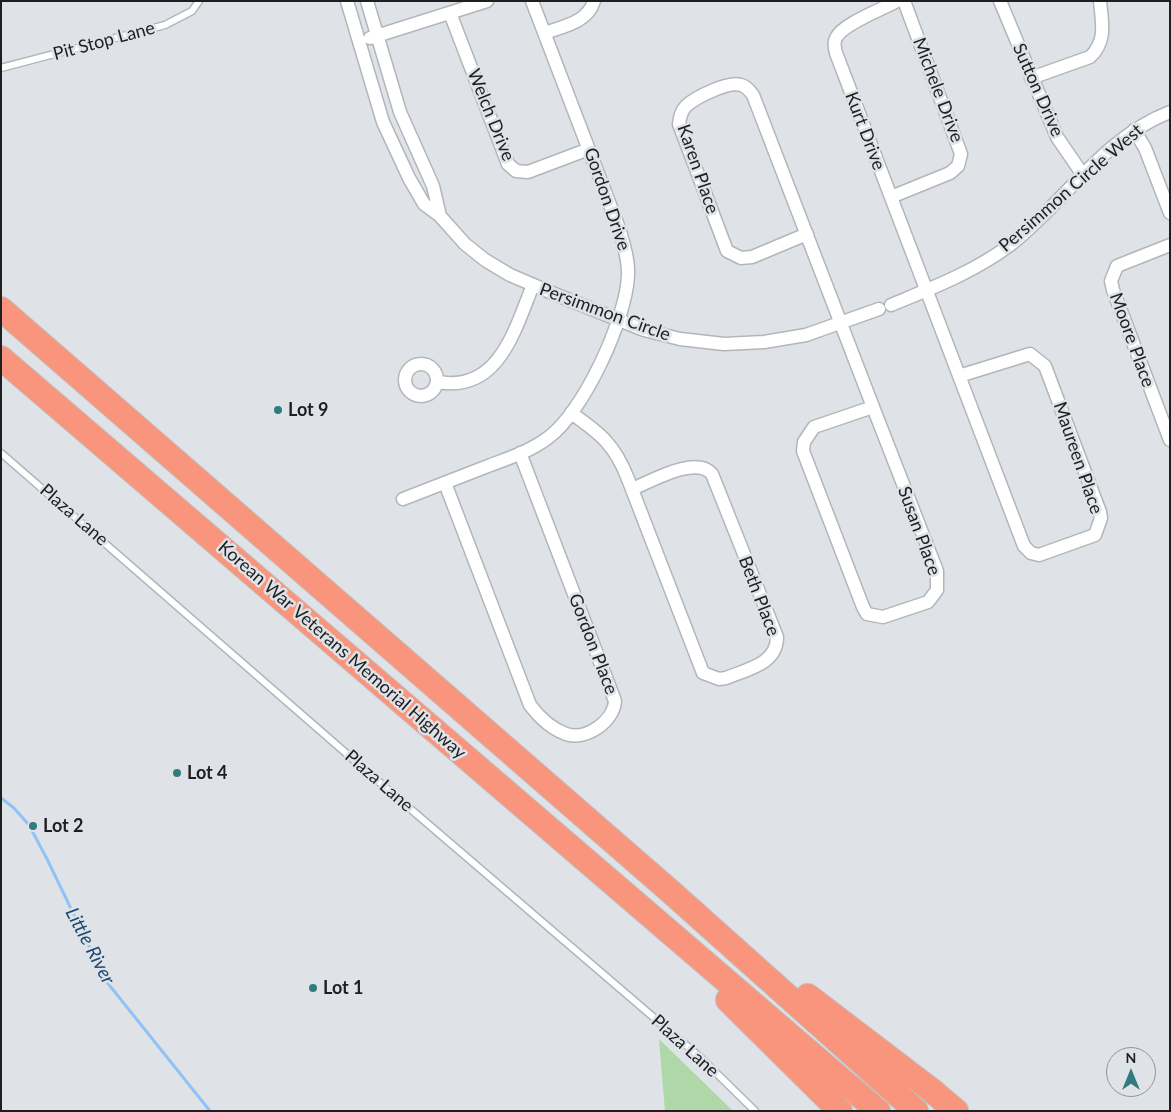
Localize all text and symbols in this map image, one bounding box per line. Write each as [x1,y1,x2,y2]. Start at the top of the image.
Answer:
street label: Pit Stop Lane [51,17,157,65]
street label: Michele Drive [908,35,968,145]
street label: Sutton Drive [1008,40,1068,140]
street label: Welch Drive [463,66,519,164]
street label: Kurt Drive [840,89,890,173]
street label: Persimmon Circle West [995,120,1147,256]
street label: Karen Place [673,121,723,217]
street label: Gordon Drive [579,145,635,253]
street label: Persimmon Circle [537,278,673,346]
street label: Moore Place [1105,290,1159,390]
place label: Lot 9 [288,399,329,421]
street label: Maureen Place [1049,399,1107,517]
marker: Lot 9 [272,404,284,416]
street label: Plaza Lane [35,479,113,551]
street label: Susan Place [893,484,945,578]
street label: Korean War Veterans Memorial Highway [214,536,470,764]
street label: Beth Place [734,553,784,639]
street label: Gordon Place [564,591,622,697]
street label: Plaza Lane [340,745,418,817]
place label: Lot 4 [187,762,228,784]
marker: Lot 4 [171,767,183,779]
place label: Lot 2 [43,815,84,837]
marker: Lot 2 [27,820,39,832]
water label: Little River [60,904,120,988]
place label: Lot 1 [323,977,364,999]
marker: Lot 1 [307,982,319,994]
street label: Plaza Lane [647,1010,723,1082]
north arrow [1106,1047,1156,1097]
text: N [1126,1049,1136,1066]

